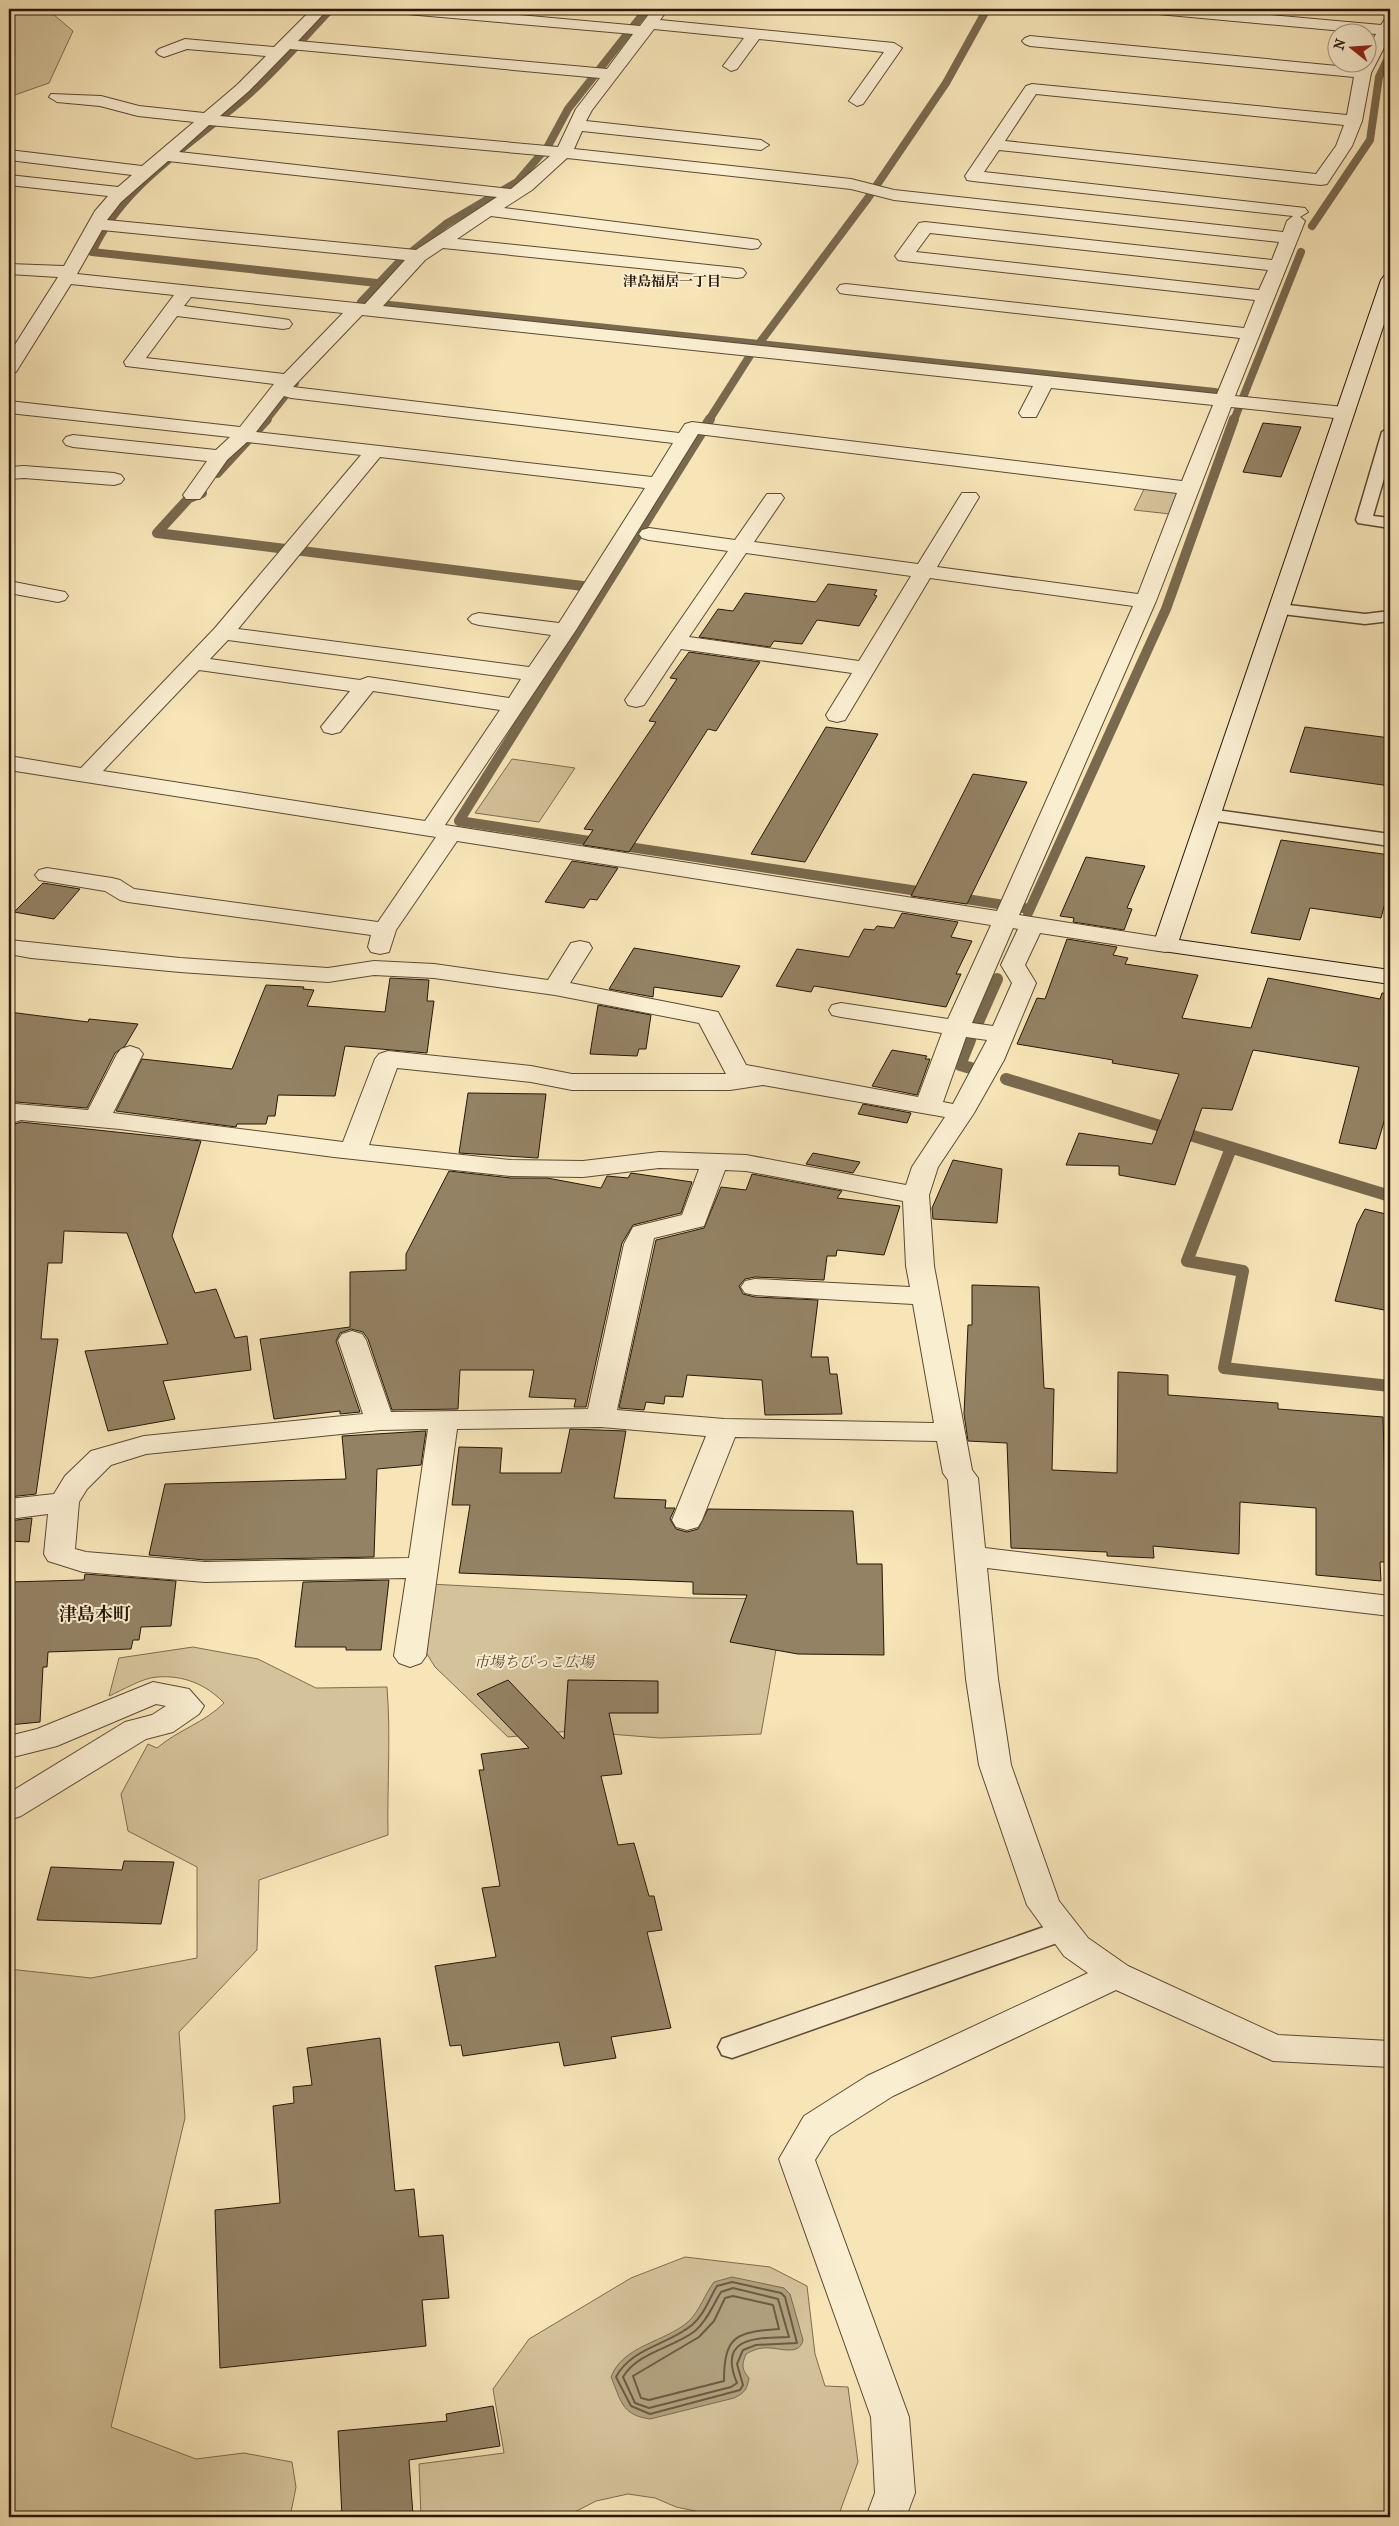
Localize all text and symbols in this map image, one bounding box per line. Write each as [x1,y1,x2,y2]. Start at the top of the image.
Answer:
north arrow [1326,22,1376,72]
text: N [1330,36,1350,52]
district label: 津島福居一丁目 [623,273,721,290]
district label: 津島本町 [59,1604,131,1625]
park label: 市場ちびっこ広場 [474,1653,596,1671]

